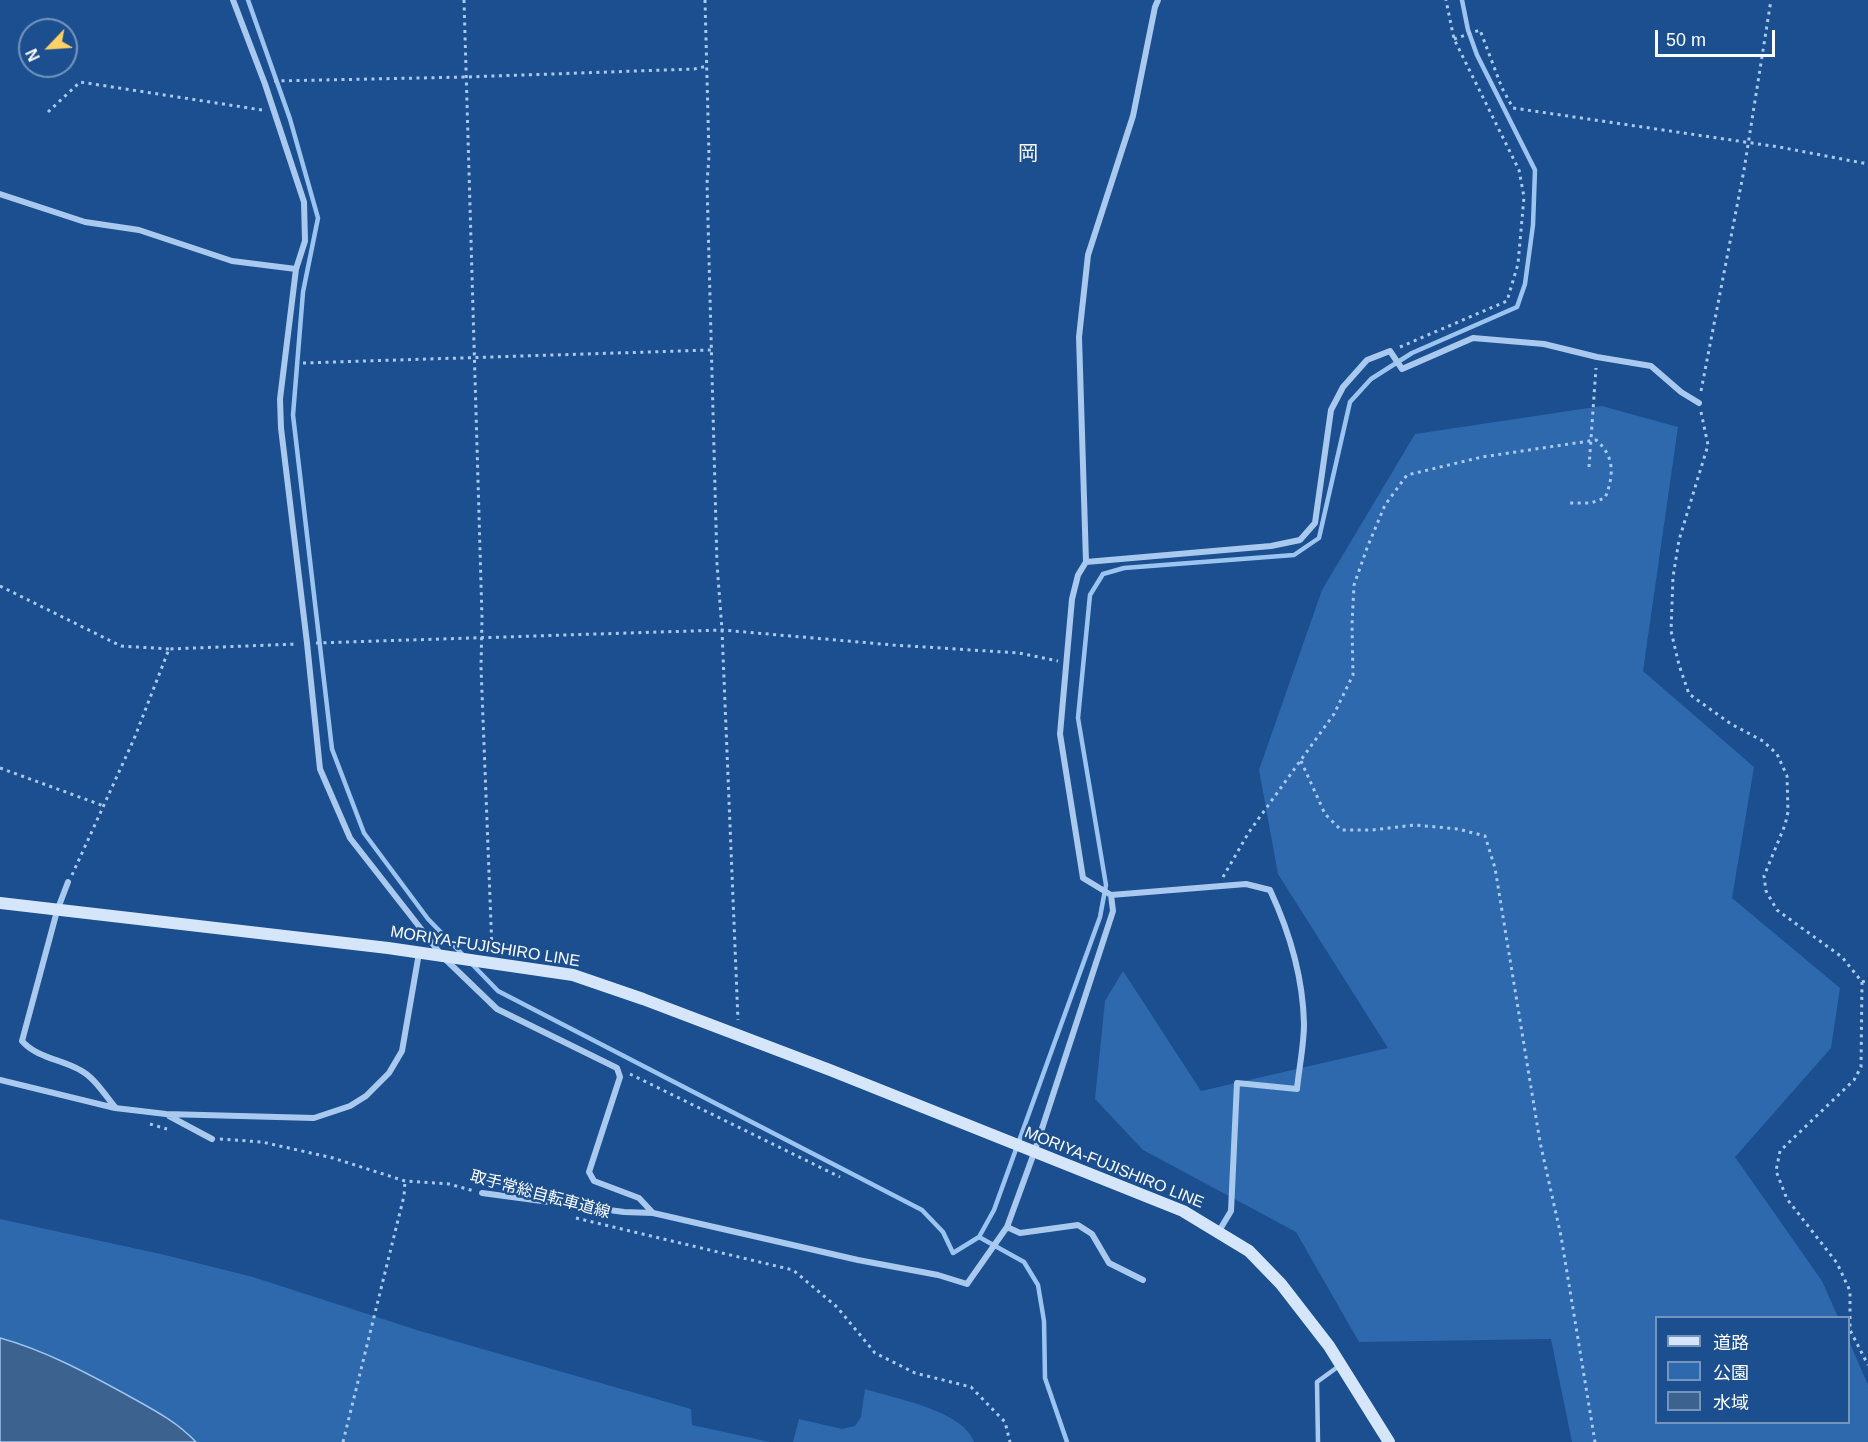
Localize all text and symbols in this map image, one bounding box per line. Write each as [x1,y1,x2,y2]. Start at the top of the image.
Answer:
north arrow [18,18,78,78]
scale bar [1658,18,1778,56]
text: 50 m [1666,30,1706,50]
text: N [23,46,43,64]
district label: 岡 [1018,142,1038,166]
street label: MORIYA-FUJISHIRO LINE [389,923,581,971]
street label: MORIYA-FUJISHIRO LINE [1022,1123,1206,1213]
street label: 取手常総自転車道線 [468,1167,612,1223]
legend [1655,1316,1850,1424]
text: 道路 [1713,1333,1749,1353]
text: 公園 [1713,1363,1749,1383]
text: 水域 [1713,1393,1749,1413]

